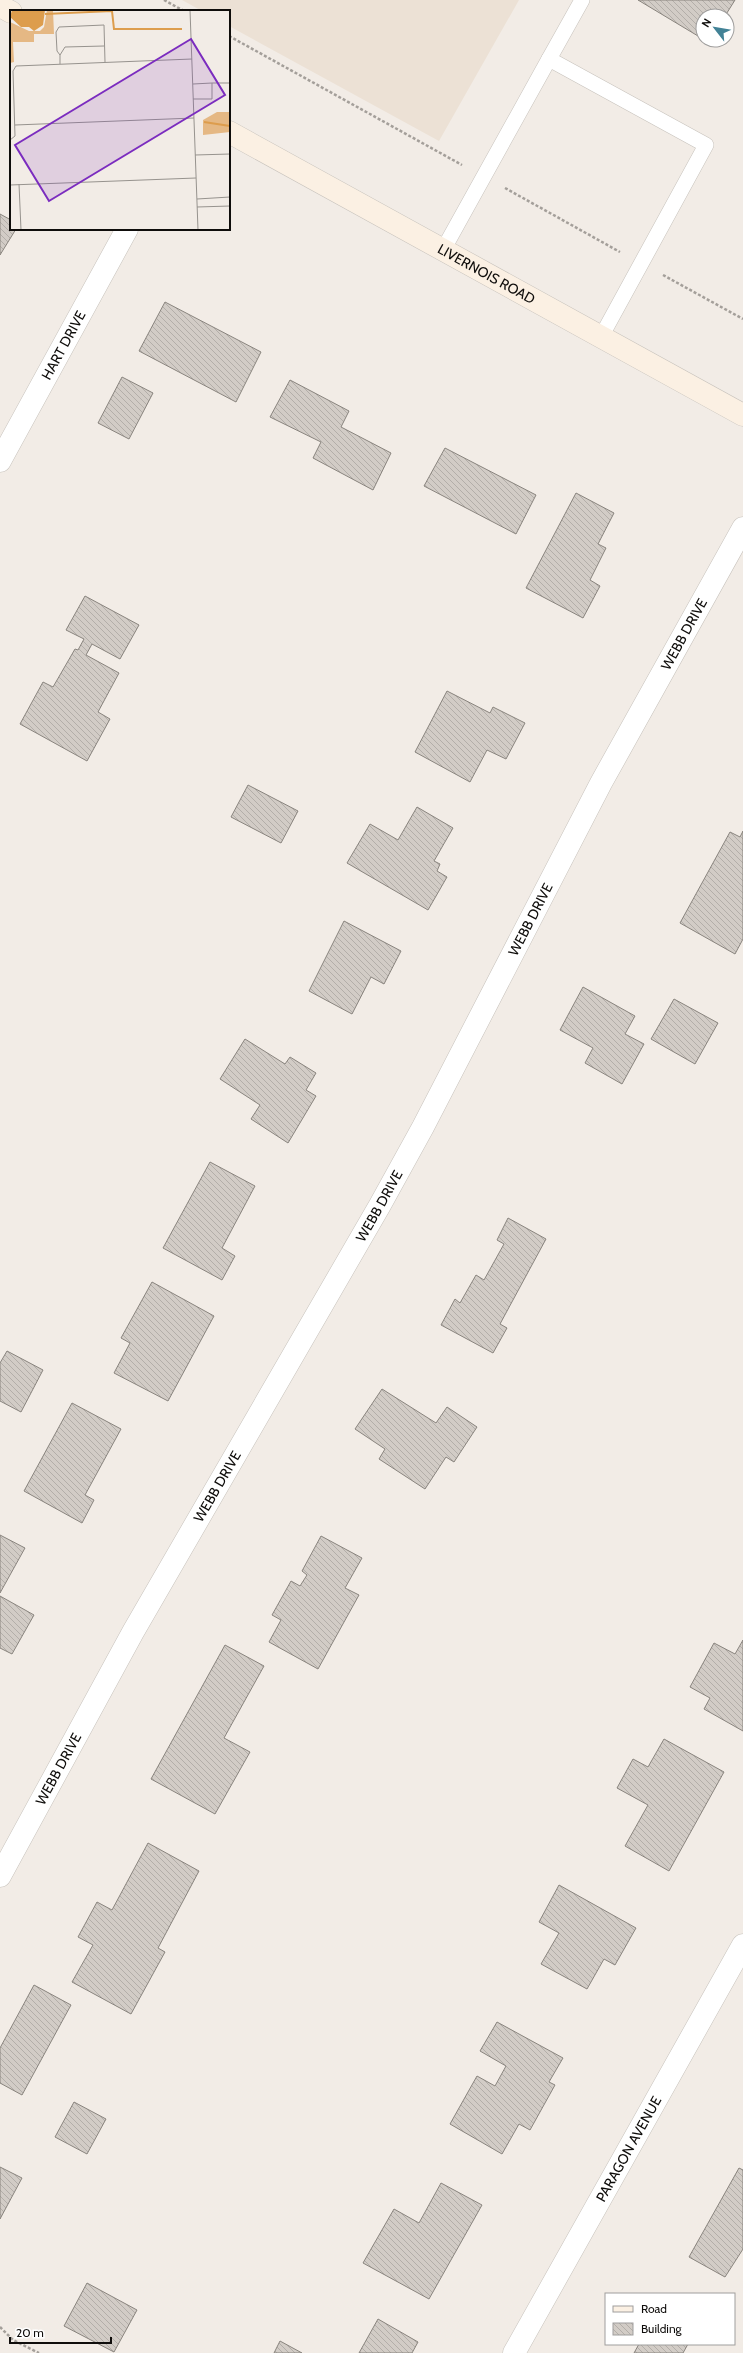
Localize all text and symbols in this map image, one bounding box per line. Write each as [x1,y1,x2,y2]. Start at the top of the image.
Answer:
north arrow [695,8,735,48]
inset map [10,10,230,230]
text: N [698,16,714,30]
street label: LIVERNOIS ROAD [435,240,539,308]
street label: HART DRIVE [37,307,90,383]
street label: WEBB DRIVE [657,595,711,673]
street label: WEBB DRIVE [504,880,557,959]
street label: WEBB DRIVE [352,1167,407,1245]
street label: WEBB DRIVE [189,1447,245,1525]
street label: WEBB DRIVE [31,1729,85,1808]
street label: PARAGON AVENUE [592,2093,665,2205]
legend [605,2293,735,2345]
text: Road [641,2301,667,2316]
scale bar [10,2319,111,2345]
text: Building [641,2321,683,2336]
text: 20 m [16,2325,44,2340]

